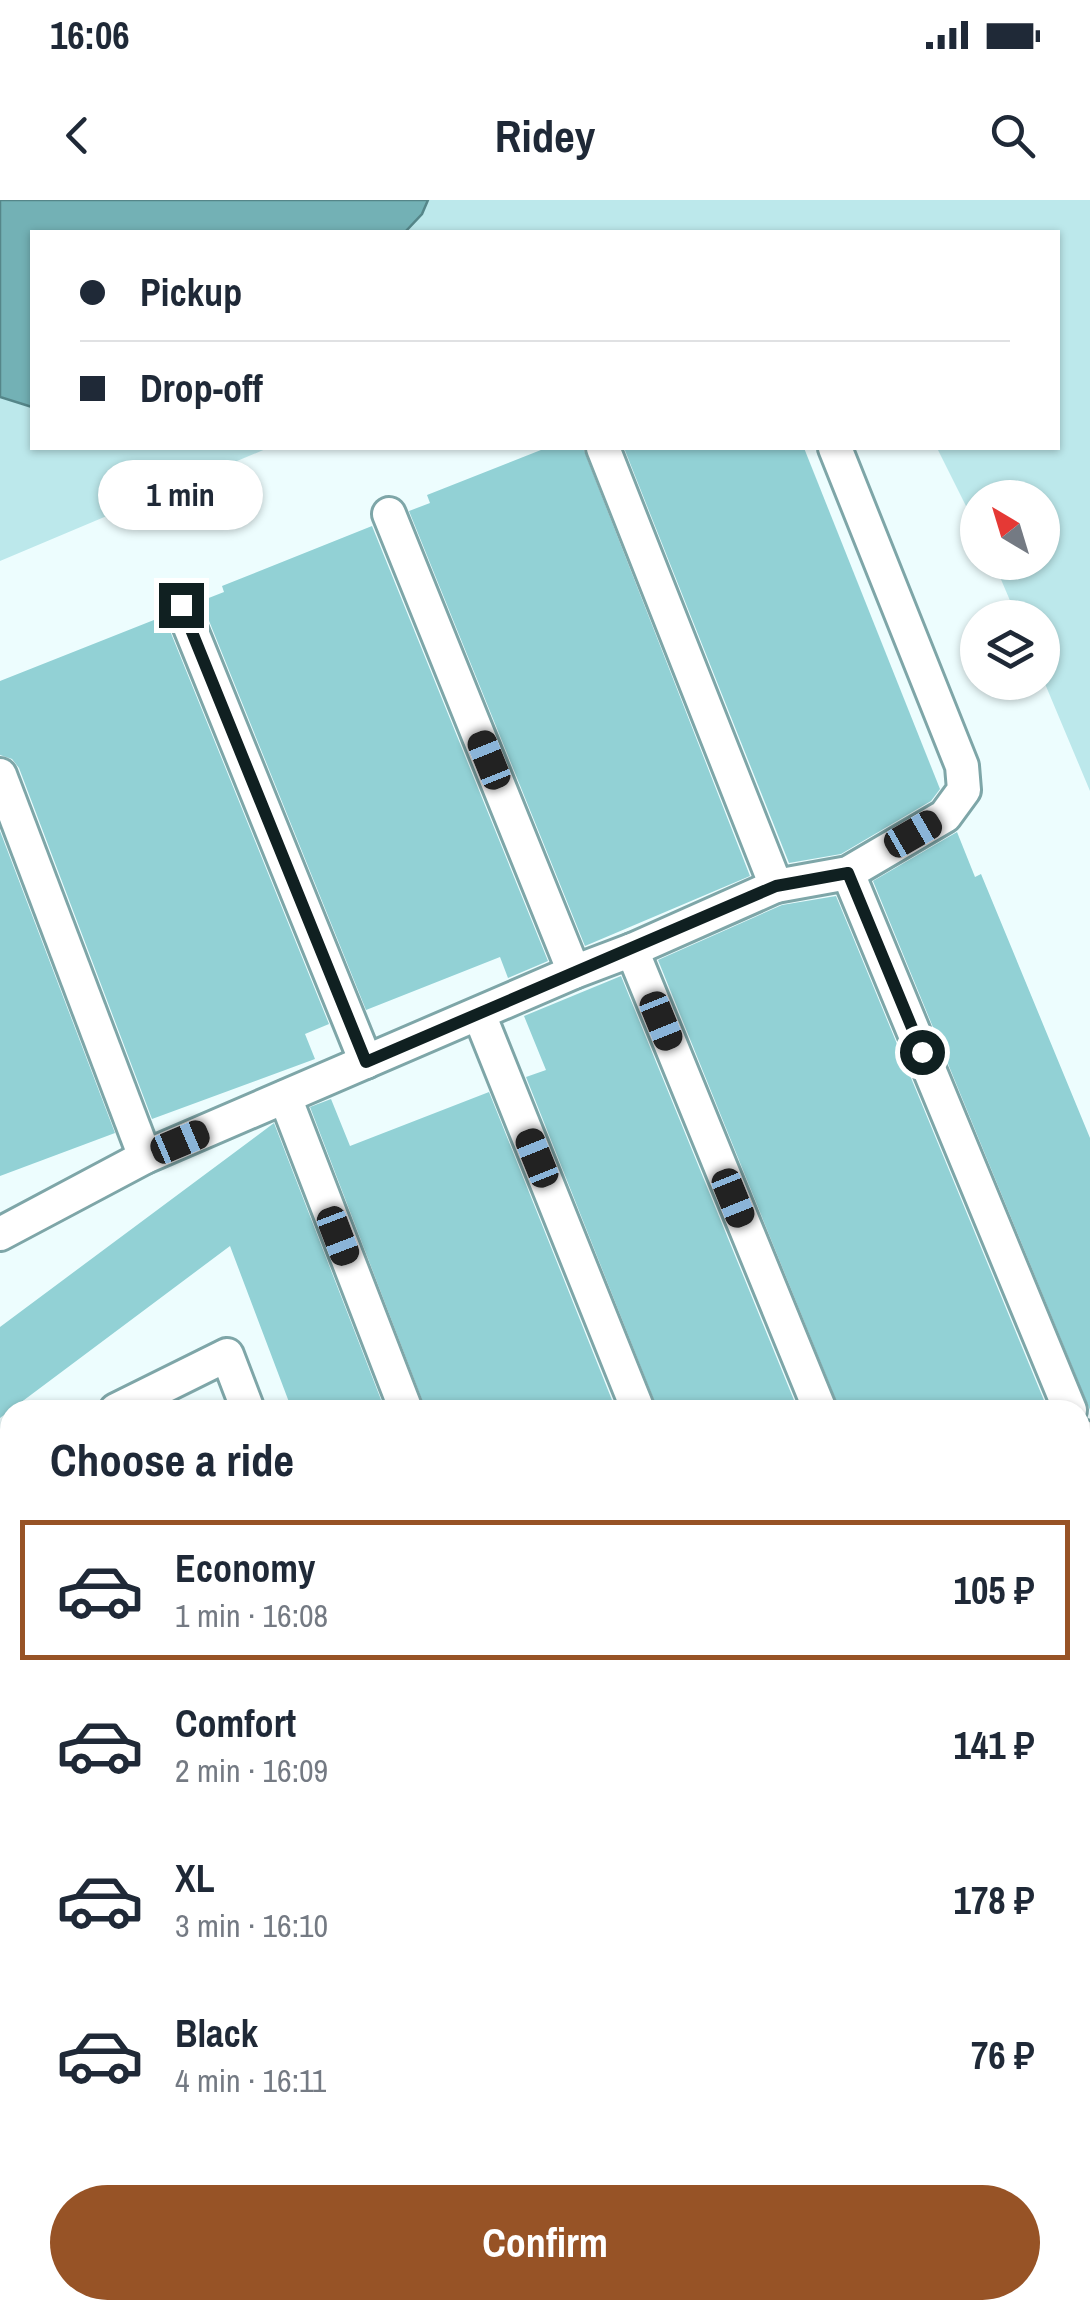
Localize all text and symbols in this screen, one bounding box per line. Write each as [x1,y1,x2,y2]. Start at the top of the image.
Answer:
text: 16:06 [50,10,130,61]
text: Ridey [495,105,595,166]
icon: back [50,108,105,163]
icon: search [985,108,1040,163]
text: Pickup [140,267,242,318]
text: Drop-off [140,363,263,414]
callout: 1 min [99,460,264,530]
text: 1 min [146,473,215,516]
north arrow [960,480,1060,580]
map controls [960,480,1060,700]
route end [159,583,204,628]
button: layers [960,600,1060,700]
car [464,727,514,793]
car [880,806,946,862]
car [636,988,686,1054]
route start [900,1030,945,1075]
car [147,1116,213,1168]
car [512,1125,562,1191]
car [708,1165,758,1231]
car [313,1203,363,1269]
text: Choose a ride [50,1429,294,1490]
text: Economy [175,1543,315,1594]
icon: car [55,1545,145,1635]
text: 105 ₽ [954,1565,1035,1616]
text: 1 min · 16:08 [175,1594,328,1637]
text: Comfort [175,1698,296,1749]
icon: car [55,1700,145,1790]
text: 141 ₽ [954,1720,1035,1771]
text: 2 min · 16:09 [175,1749,328,1792]
text: XL [175,1853,215,1904]
icon: car [55,1855,145,1945]
text: 178 ₽ [954,1875,1035,1926]
text: 3 min · 16:10 [175,1904,328,1947]
text: Black [175,2008,258,2059]
icon: car [55,2010,145,2100]
text: 76 ₽ [971,2030,1035,2081]
text: 4 min · 16:11 [175,2059,326,2102]
button: Confirm [50,2185,1040,2300]

